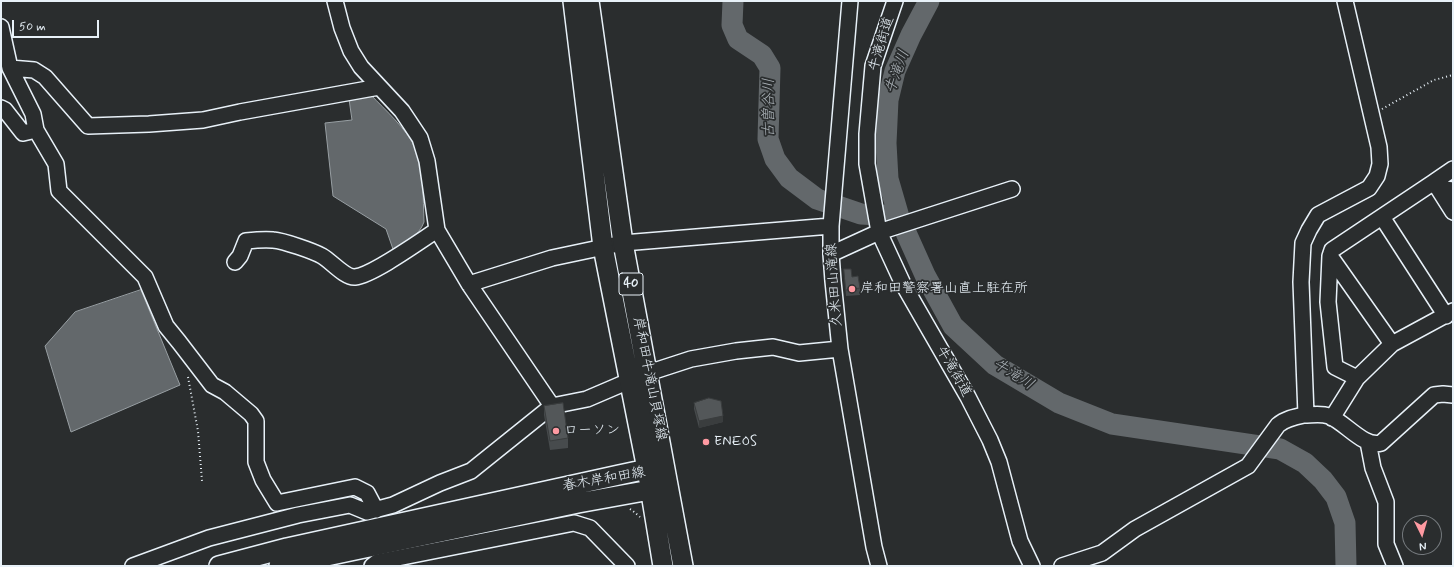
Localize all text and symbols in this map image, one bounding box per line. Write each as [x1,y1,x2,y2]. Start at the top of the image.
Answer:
scale bar [14,12,101,38]
street label: 牛滝街道 [866,15,898,73]
text: 50 m [19,19,46,35]
water label: 牛滝川 [882,48,914,96]
water label: 古曽谷川 [761,78,779,138]
street label: 久米田山滝線 [824,243,846,327]
road number: 40 [619,273,643,295]
place label: 岸和田警察署山直上駐在所 [860,281,1028,297]
marker: 岸和田警察署山直上駐在所 [847,284,857,294]
street label: 岸和田牛滝山貝塚線 [629,316,669,442]
street label: 牛滝街道 [932,344,974,400]
water label: 牛滝川 [989,355,1037,395]
place label: ローソン [564,423,620,439]
marker: ローソン [551,426,561,436]
place label: ENEOS [714,434,757,450]
marker: ENEOS [701,437,711,447]
street label: 春木岸和田線 [561,464,647,496]
north arrow [1402,515,1442,555]
text: N [1419,539,1427,553]

